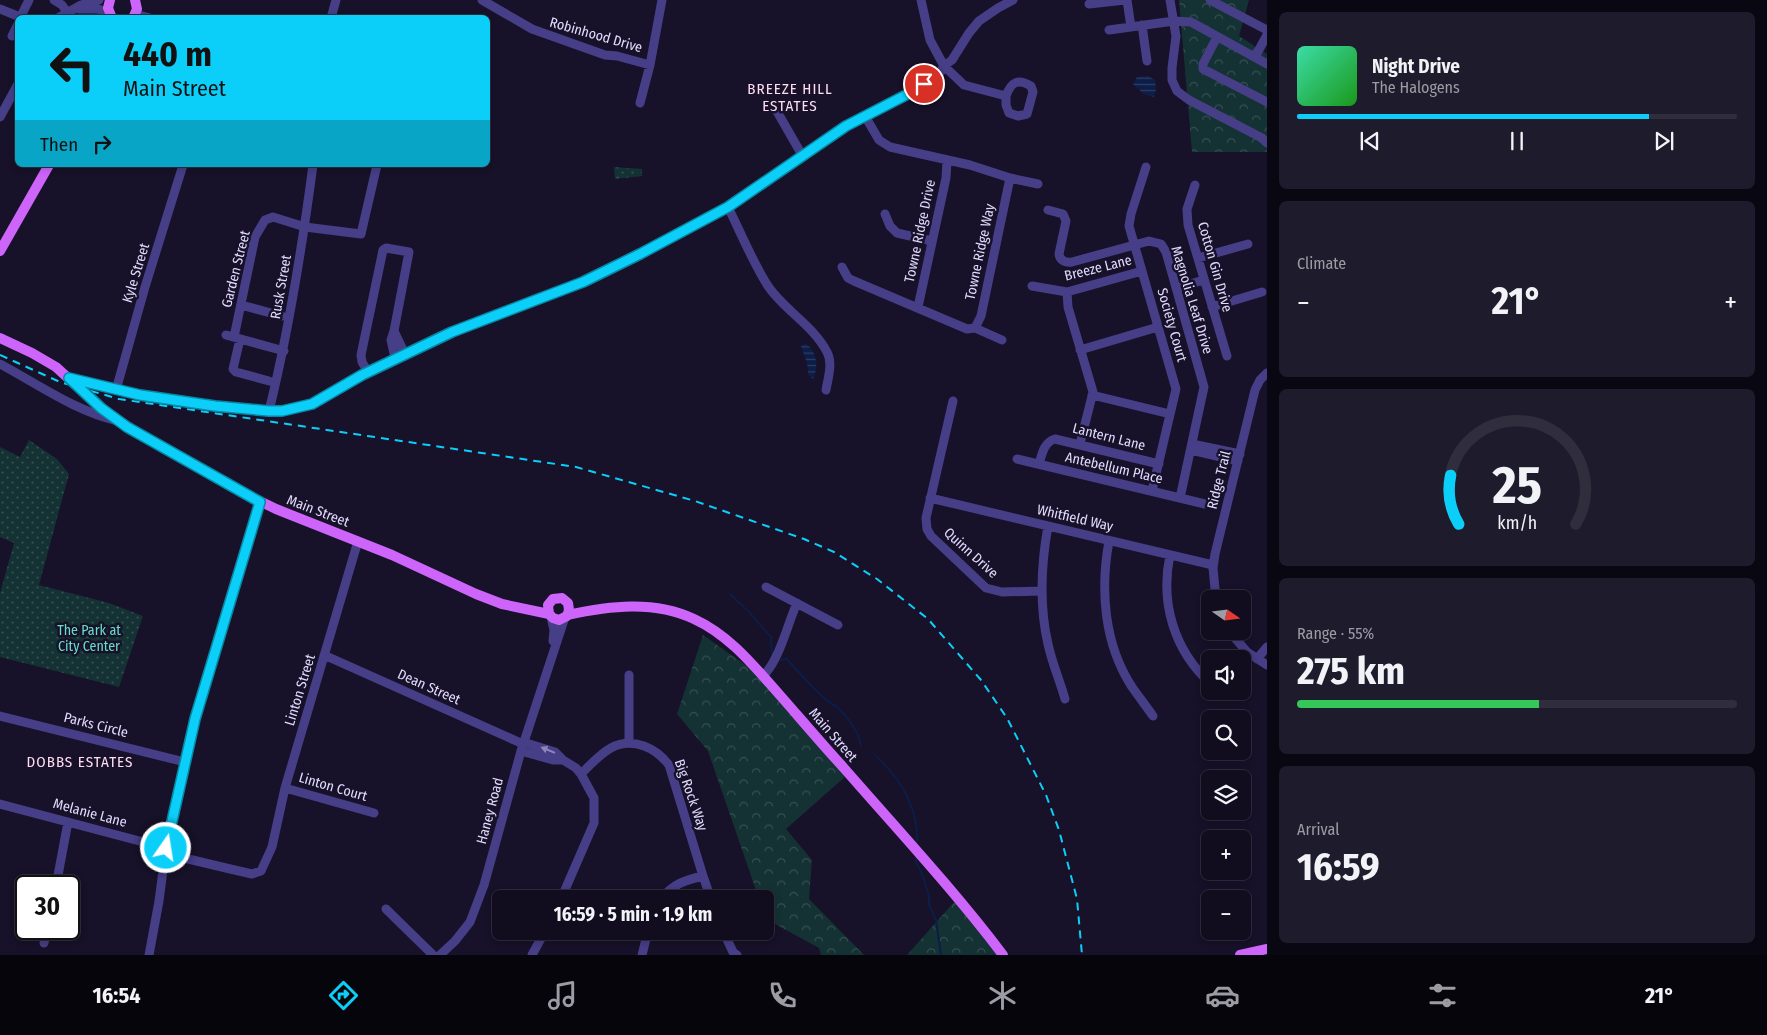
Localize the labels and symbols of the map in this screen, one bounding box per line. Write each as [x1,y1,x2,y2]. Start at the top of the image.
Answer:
street label: Robinhood Drive [548,14,644,56]
pin [903,63,945,105]
district label: BREEZE HILL ESTATES [747,80,833,115]
street label: Towne Ridge Drive [901,178,939,284]
street label: Towne Ridge Way [961,202,999,302]
street label: Cotton Gin Drive [1194,220,1236,314]
street label: Garden Street [218,228,254,309]
street label: Kyle Street [119,241,153,305]
street label: Magnolia Leaf Drive [1167,244,1217,356]
street label: Breeze Lane [1063,251,1133,285]
street label: Rusk Street [267,253,295,321]
street label: Society Court [1153,286,1191,364]
street label: Lantern Lane [1071,420,1147,454]
street label: Antebellum Place [1064,449,1164,487]
street label: Ridge Trail [1204,449,1235,511]
street label: Main Street [284,491,352,531]
street label: Whitfield Way [1035,501,1115,535]
street label: Quinn Drive [940,524,1002,582]
north arrow [1201,590,1251,640]
park label: The Park at City Center [57,622,121,655]
street label: Linton Street [281,652,319,728]
street label: Dean Street [395,666,463,709]
street label: Main Street [805,705,861,766]
street label: Parks Circle [62,709,130,741]
one-way arrow [541,746,555,754]
district label: DOBBS ESTATES [27,753,133,771]
street label: Big Rock Way [671,757,711,834]
street label: Linton Court [297,769,370,805]
street label: Haney Road [473,776,507,846]
street label: Melanie Lane [51,795,129,831]
position arrow [139,821,191,873]
speed limit sign: 30 [15,875,80,940]

